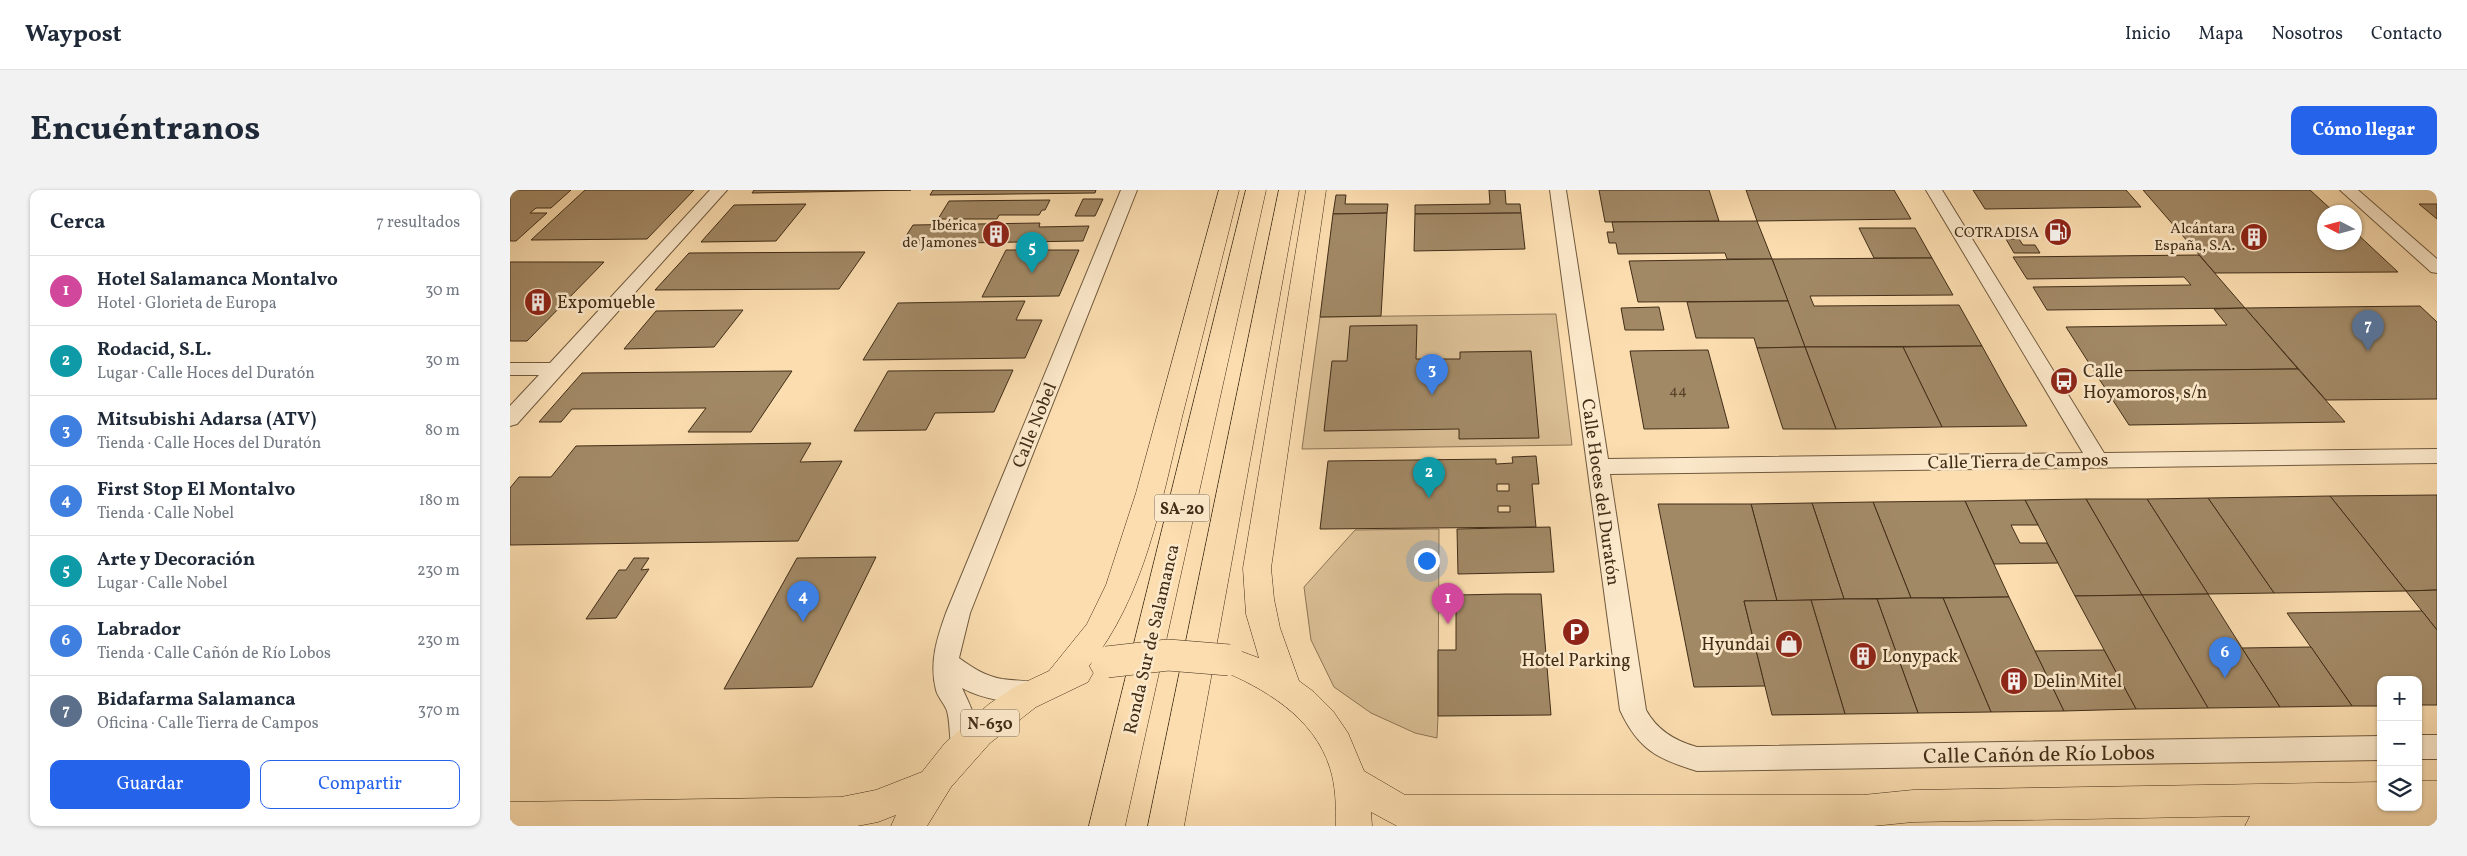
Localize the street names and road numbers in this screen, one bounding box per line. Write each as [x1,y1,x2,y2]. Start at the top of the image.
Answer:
street label: Calle Nobel [1007,379,1064,472]
street label: Calle Hoces del Duratón [1574,397,1625,587]
street label: Calle Tierra de Campos [1927,448,2109,477]
road number: SA-20 [1154,494,1210,522]
street label: Ronda Sur de Salamanca [1118,542,1187,737]
road number: N-630 [961,710,1019,736]
street label: Calle Cañón de Río Lobos [1923,739,2155,772]

